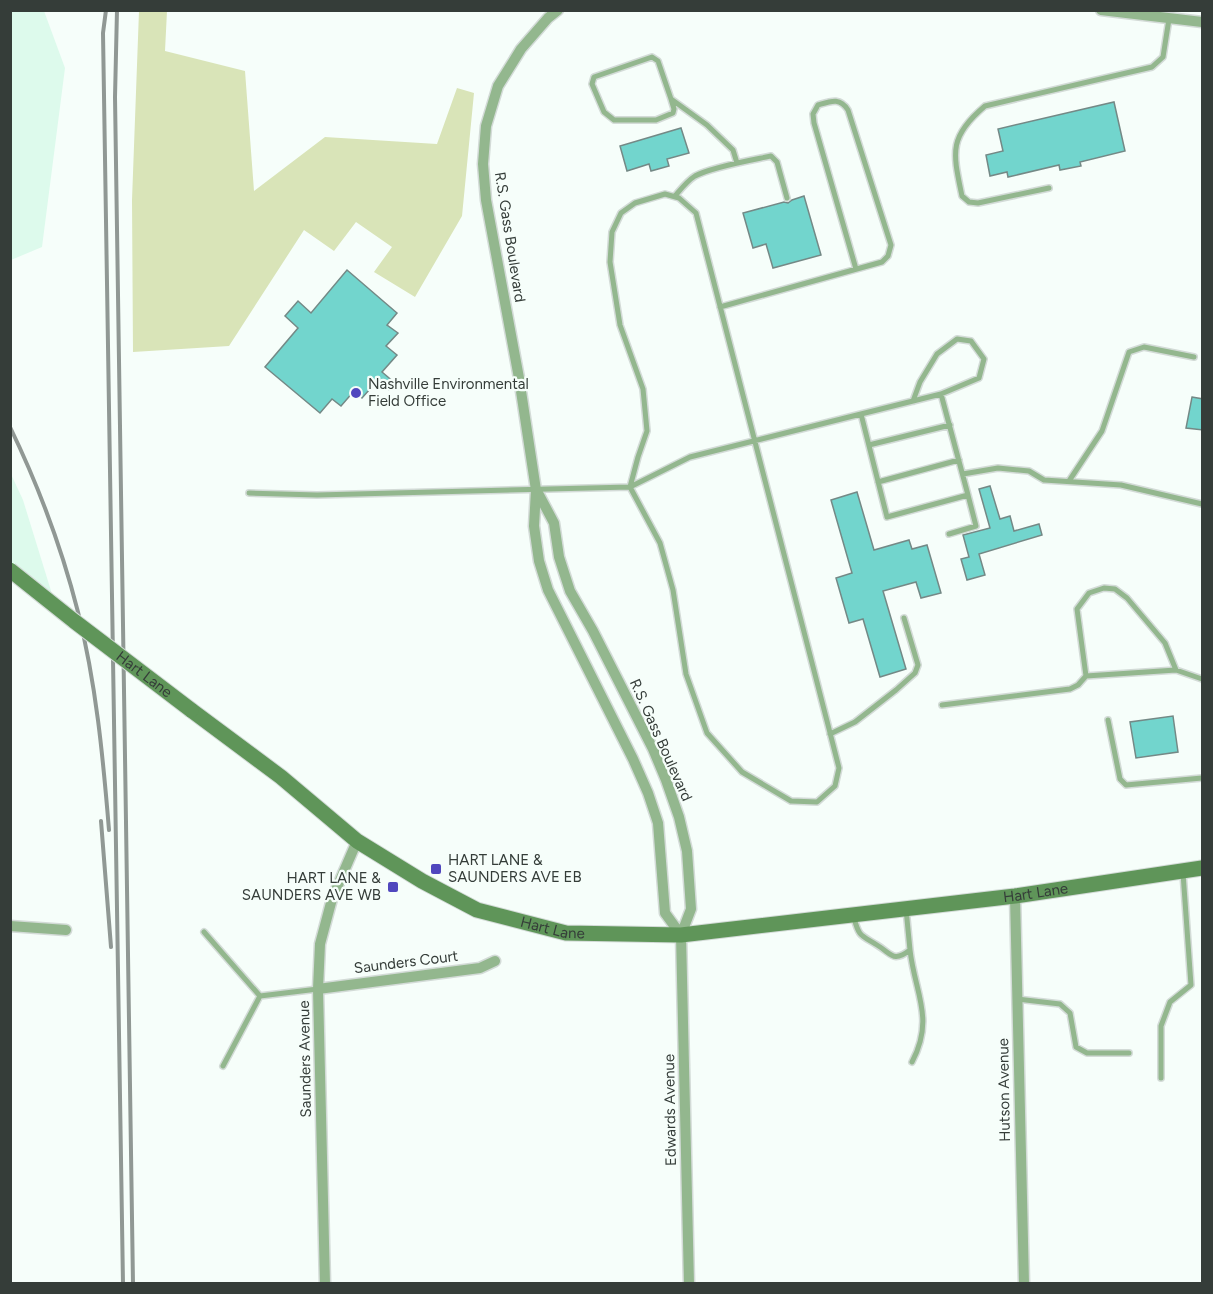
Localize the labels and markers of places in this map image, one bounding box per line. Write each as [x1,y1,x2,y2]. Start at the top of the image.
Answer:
place label: Nashville Environmental Field Office [368,375,529,410]
marker: Nashville Environmental Field Office [349,386,363,400]
place label: HART LANE & SAUNDERS AVE EB [448,851,582,886]
marker: HART LANE & SAUNDERS AVE EB [429,862,443,876]
place label: HART LANE & SAUNDERS AVE WB [242,869,381,904]
marker: HART LANE & SAUNDERS AVE WB [386,880,400,894]

